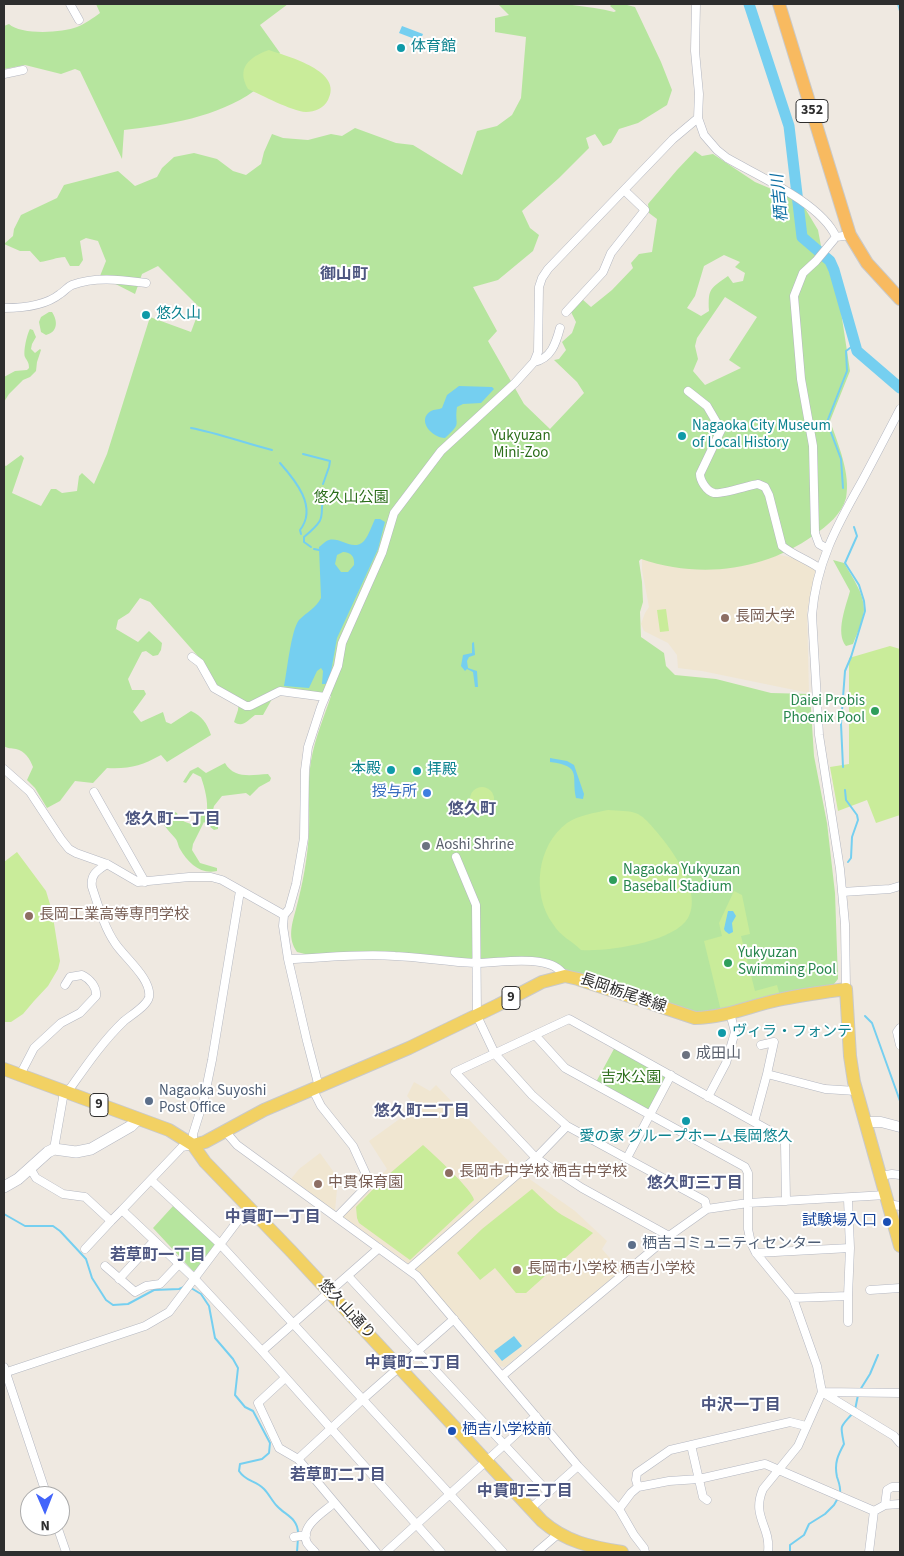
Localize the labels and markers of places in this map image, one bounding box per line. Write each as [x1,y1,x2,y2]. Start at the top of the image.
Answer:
place label: 体育館 [411,39,456,57]
marker: 体育館 [395,42,407,54]
place label: 悠久山 [156,306,201,324]
marker: 悠久山 [140,309,152,321]
place label: Nagaoka City Museum of Local History [692,418,831,453]
marker: Nagaoka City Museum of Local History [676,430,688,442]
place label: 長岡大学 [735,609,795,627]
marker: 長岡大学 [719,612,731,624]
place label: Daiei Probis Phoenix Pool [783,693,865,728]
marker: Daiei Probis Phoenix Pool [869,705,881,717]
place label: 本殿 [351,761,381,779]
place label: 拝殿 [427,762,457,780]
marker: 本殿 [385,764,397,776]
marker: 拝殿 [411,765,423,777]
place label: 授与所 [372,784,417,802]
marker: 授与所 [421,787,433,799]
place label: Aoshi Shrine [436,837,514,855]
marker: Aoshi Shrine [420,840,432,852]
place label: Nagaoka Yukyuzan Baseball Stadium [623,862,740,897]
marker: Nagaoka Yukyuzan Baseball Stadium [607,874,619,886]
place label: 長岡工業高等専門学校 [39,907,189,925]
marker: 長岡工業高等専門学校 [23,910,35,922]
place label: Yukyuzan Swimming Pool [738,945,836,980]
marker: Yukyuzan Swimming Pool [722,957,734,969]
place label: ヴィラ・フォンテ [732,1024,852,1042]
marker: ヴィラ・フォンテ [716,1027,728,1039]
place label: 成田山 [696,1046,741,1064]
marker: 成田山 [680,1049,692,1061]
place label: Nagaoka Suyoshi Post Office [159,1083,266,1118]
marker: Nagaoka Suyoshi Post Office [143,1095,155,1107]
marker: 愛の家 グループホーム長岡悠久 [680,1115,692,1127]
place label: 愛の家 グループホーム長岡悠久 [580,1129,792,1147]
place label: 長岡市中学校 栖吉中学校 [459,1164,627,1182]
marker: 長岡市中学校 栖吉中学校 [443,1167,455,1179]
place label: 中貫保育園 [328,1175,403,1193]
marker: 中貫保育園 [312,1178,324,1190]
place label: 試験場入口 [802,1213,877,1231]
marker: 試験場入口 [881,1216,893,1228]
place label: 栖吉コミュニティセンター [642,1236,822,1254]
marker: 栖吉コミュニティセンター [626,1239,638,1251]
place label: 長岡市小学校 栖吉小学校 [527,1261,695,1279]
marker: 長岡市小学校 栖吉小学校 [511,1264,523,1276]
place label: 栖吉小学校前 [462,1422,552,1440]
marker: 栖吉小学校前 [446,1425,458,1437]

